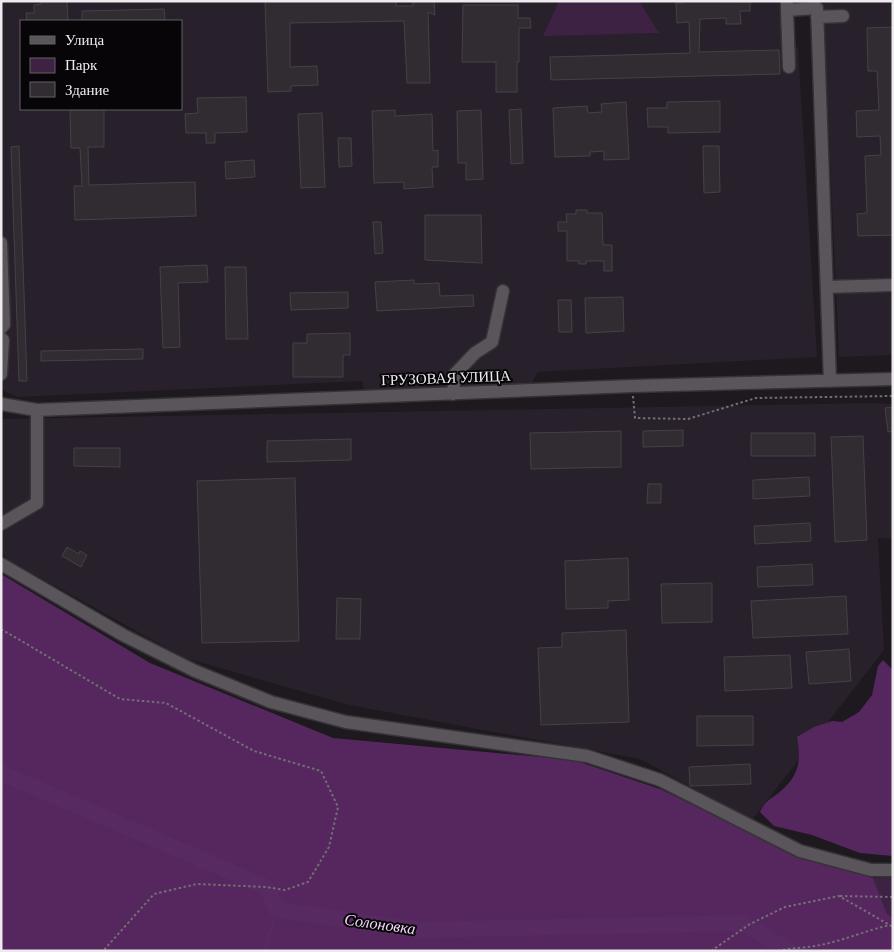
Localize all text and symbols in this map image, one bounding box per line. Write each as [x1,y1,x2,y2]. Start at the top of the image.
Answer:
legend [20,20,182,110]
text: Улица [65,32,104,48]
text: Парк [65,57,98,73]
text: Здание [65,82,109,98]
street label: ГРУЗОВАЯ УЛИЦА [381,368,511,388]
water label: Солоновка [343,911,417,937]

